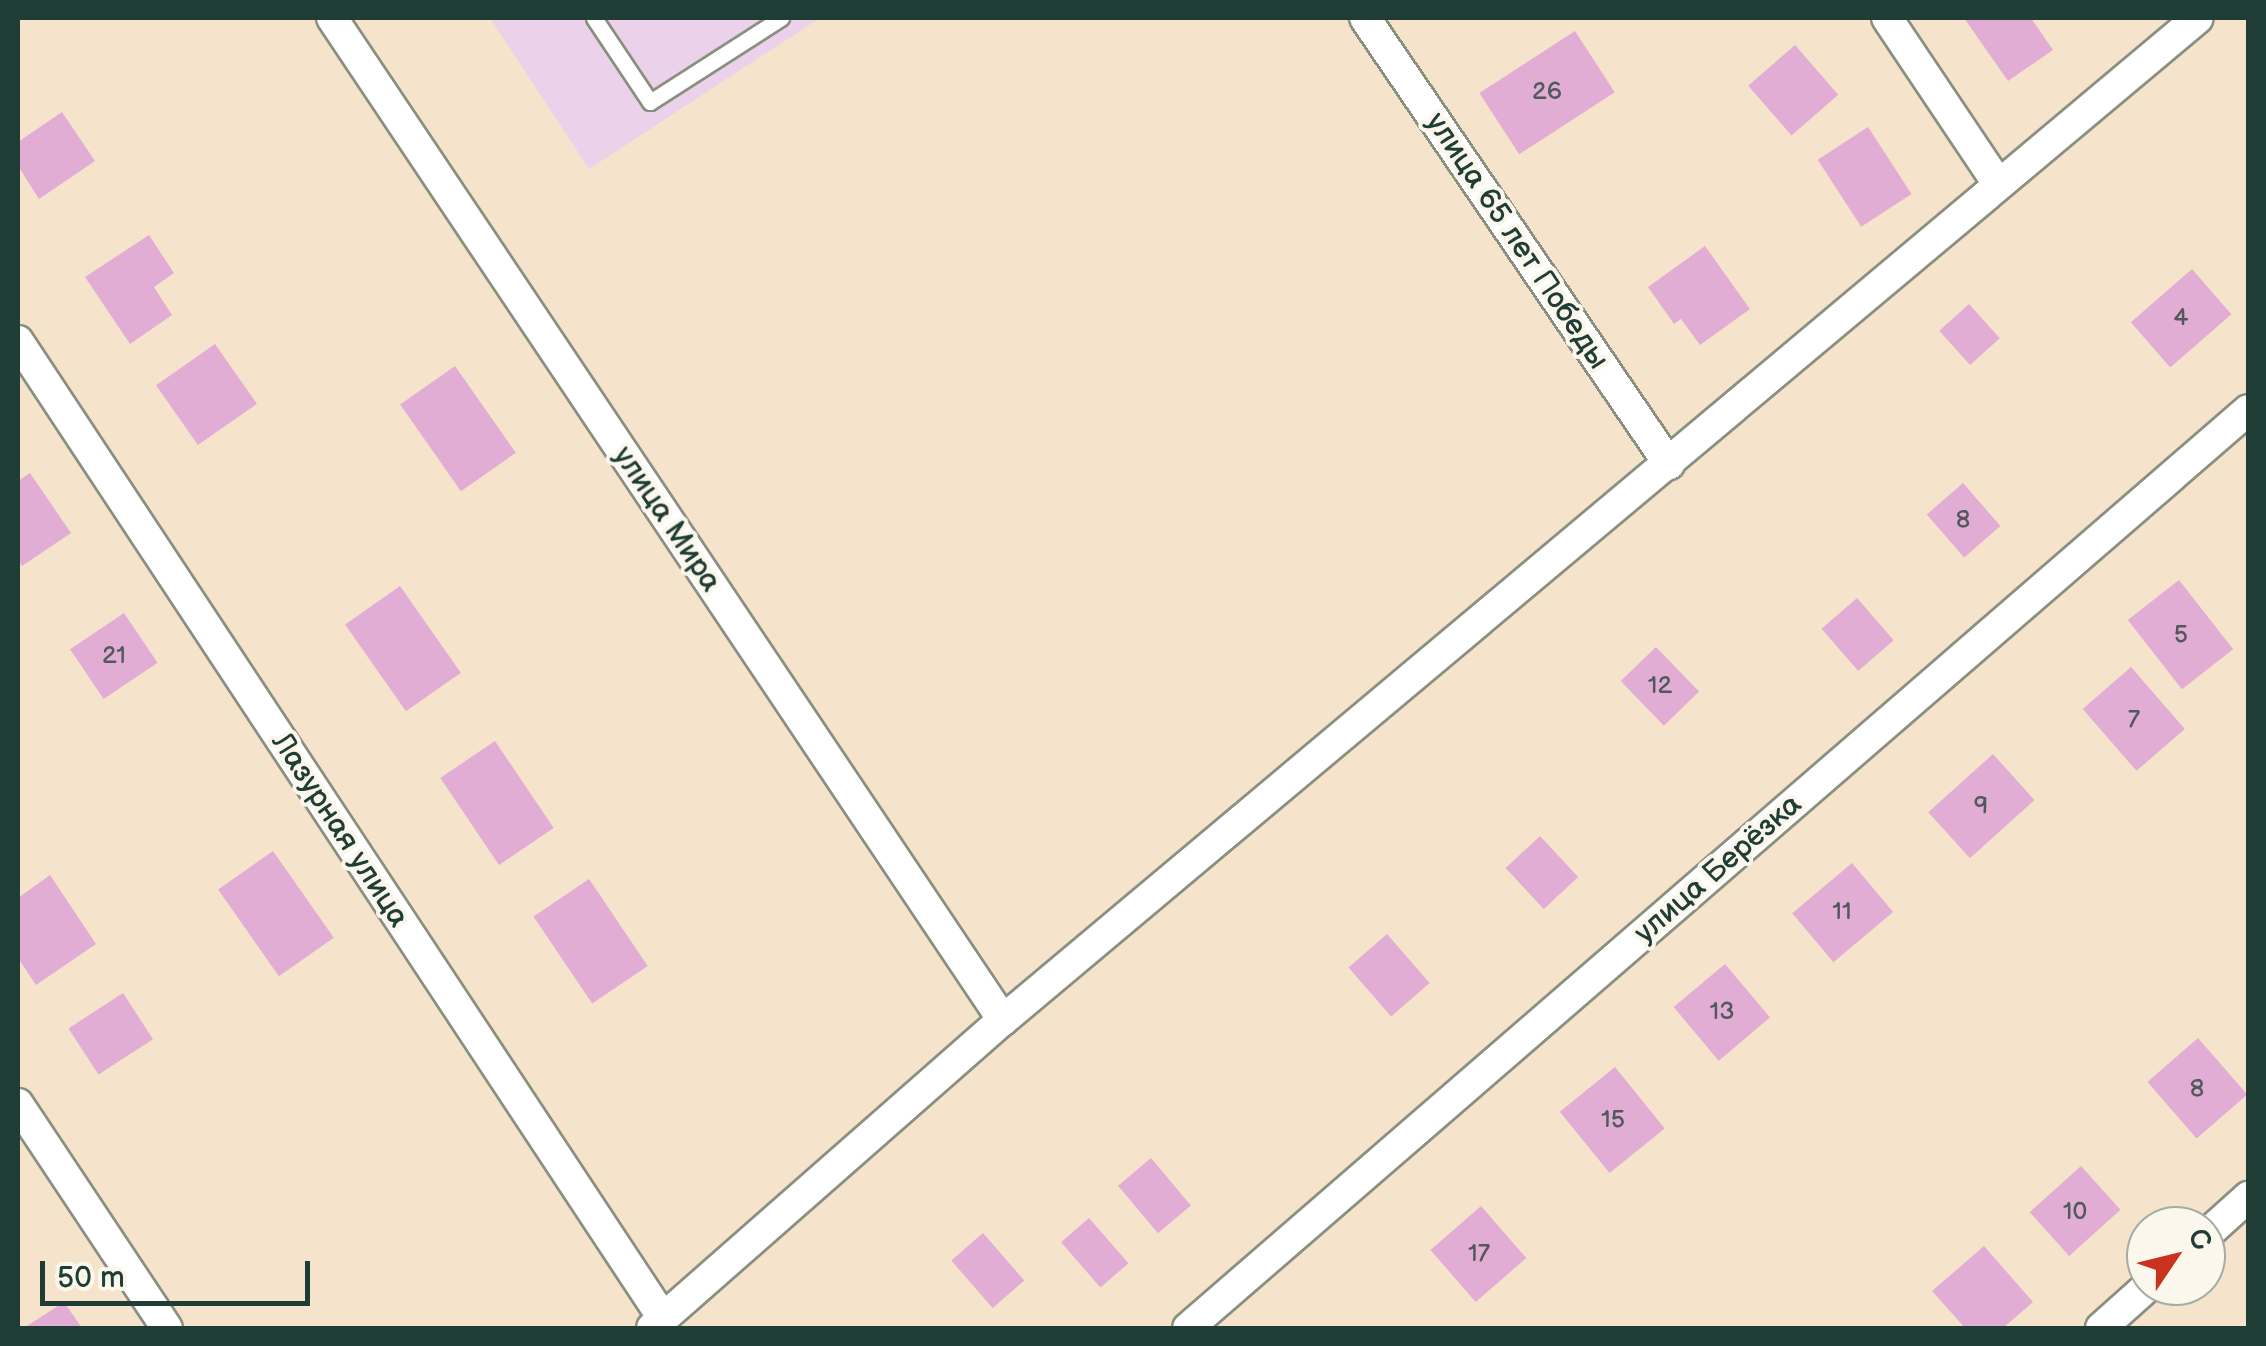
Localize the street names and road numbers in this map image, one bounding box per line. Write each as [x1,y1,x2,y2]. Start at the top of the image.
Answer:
street label: улица 65 лет Победы [1418,106,1616,376]
street label: улица Мира [605,439,729,599]
street label: Лазурная улица [264,726,416,934]
street label: улица Берёзка [1627,787,1809,951]

